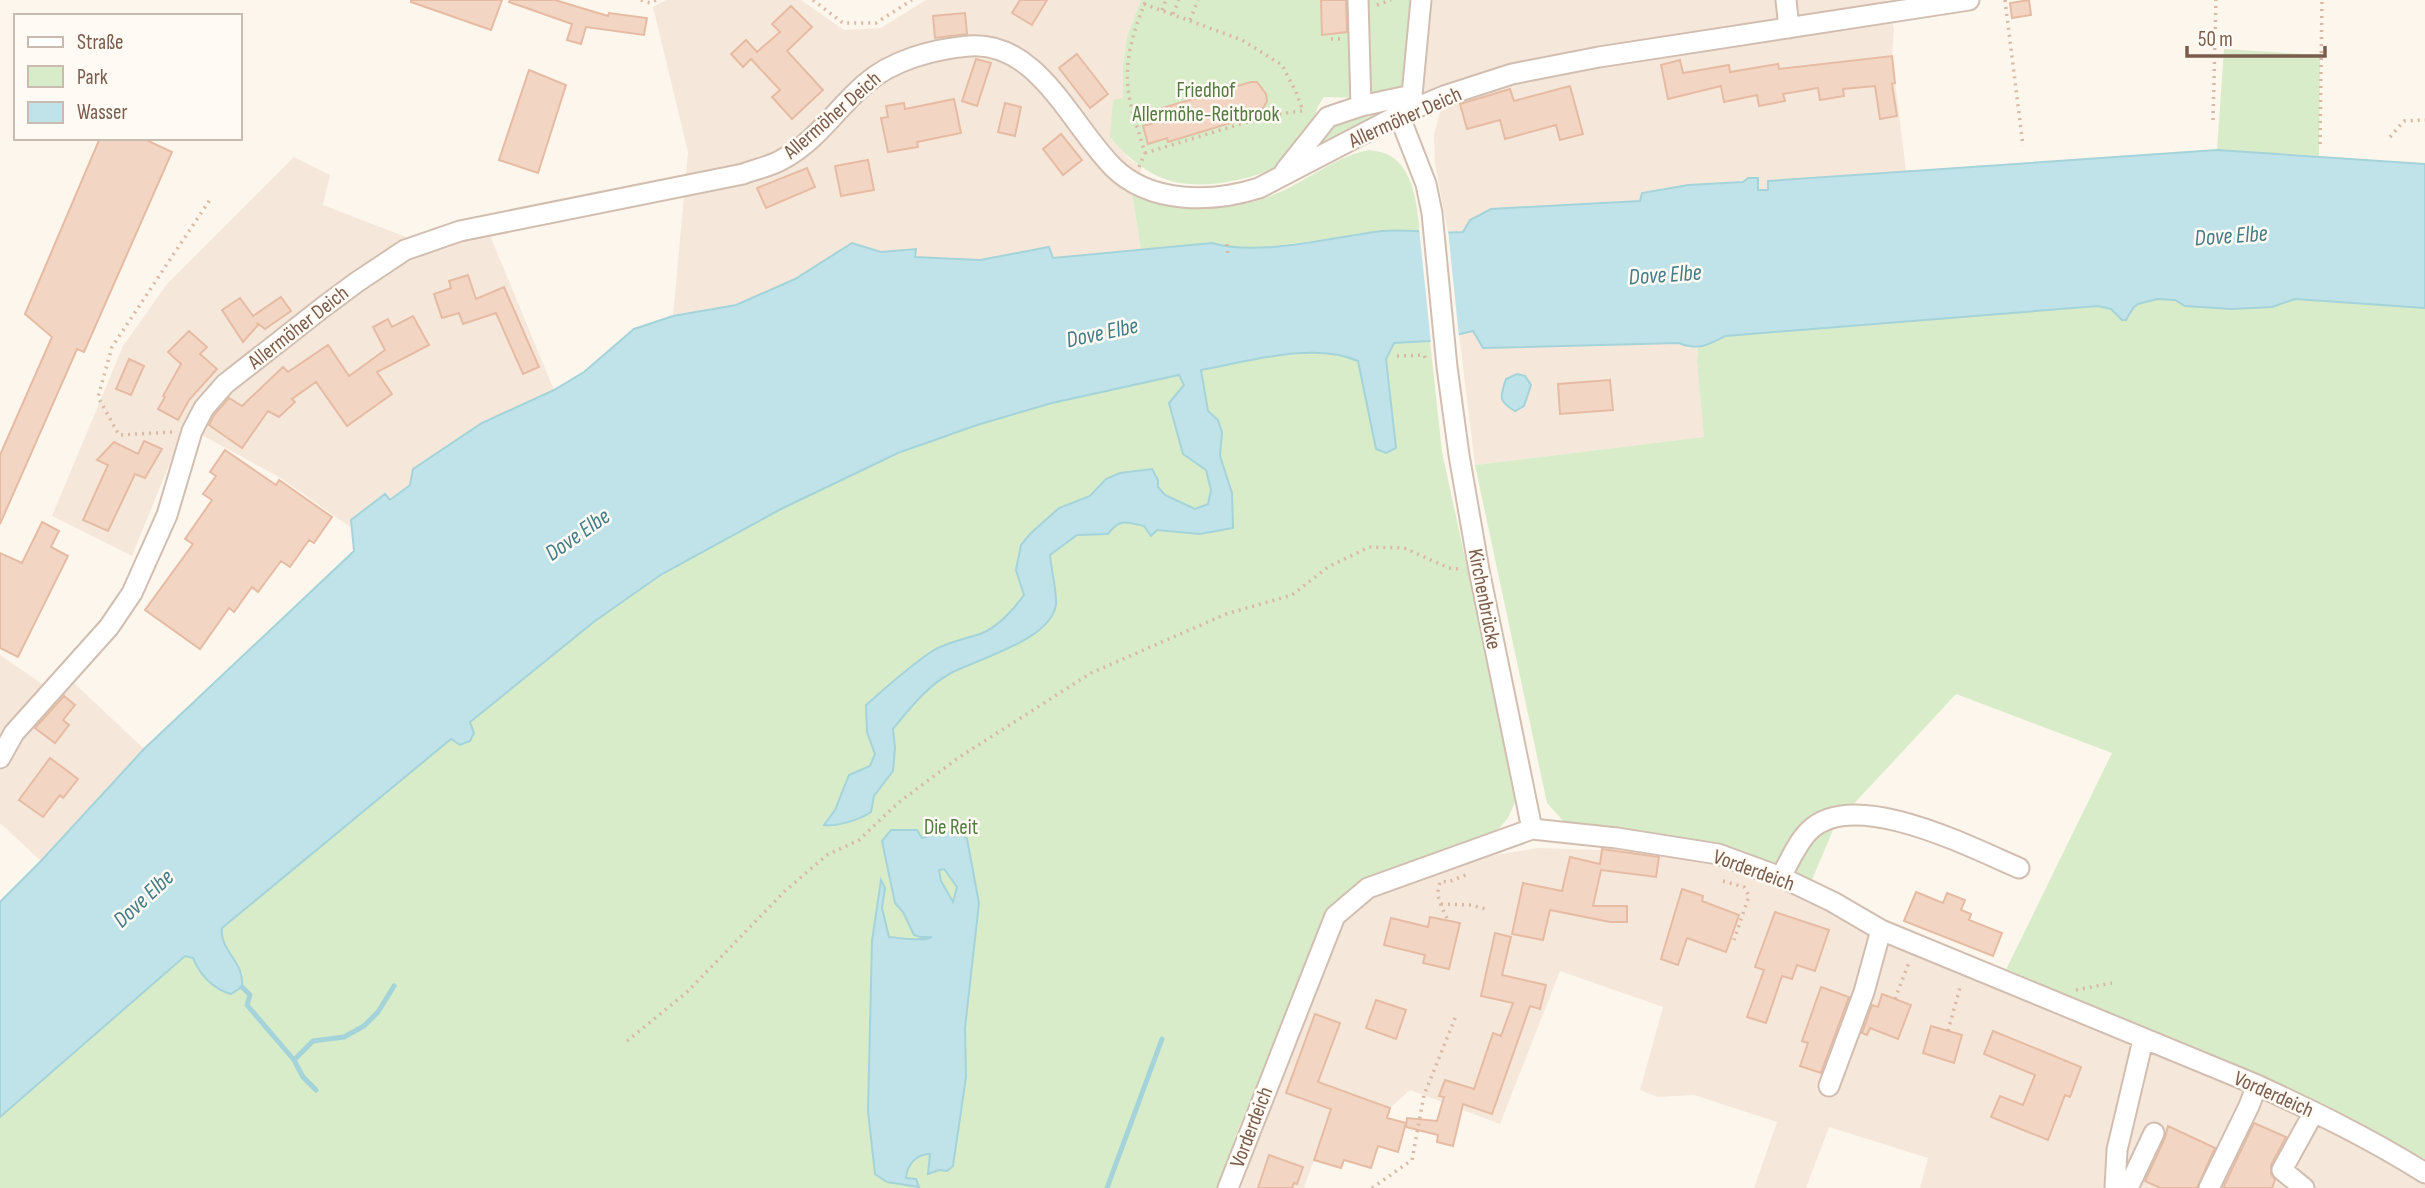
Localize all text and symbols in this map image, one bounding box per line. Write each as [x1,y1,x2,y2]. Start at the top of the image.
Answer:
legend [14,14,242,140]
scale bar [2187,14,2325,58]
text: 50 m [2198,27,2233,52]
text: Straße [77,30,123,55]
text: Park [77,65,108,90]
street label: Allermöher Deich [778,66,886,165]
park label: Friedhof Allermöhe-Reitbrook [1132,78,1279,127]
street label: Allermöher Deich [1344,82,1465,154]
text: Wasser [77,100,128,125]
water label: Dove Elbe [2194,219,2269,253]
water label: Dove Elbe [1628,258,1703,292]
street label: Allermöher Deich [242,280,354,375]
water label: Dove Elbe [1064,312,1141,354]
water label: Dove Elbe [540,502,616,567]
street label: Kirchenbrücke [1463,547,1507,652]
park label: Die Reit [924,815,978,840]
street label: Vorderdeich [1710,844,1798,897]
water label: Dove Elbe [107,864,180,934]
street label: Vorderdeich [2230,1066,2318,1123]
street label: Vorderdeich [1225,1083,1278,1171]

